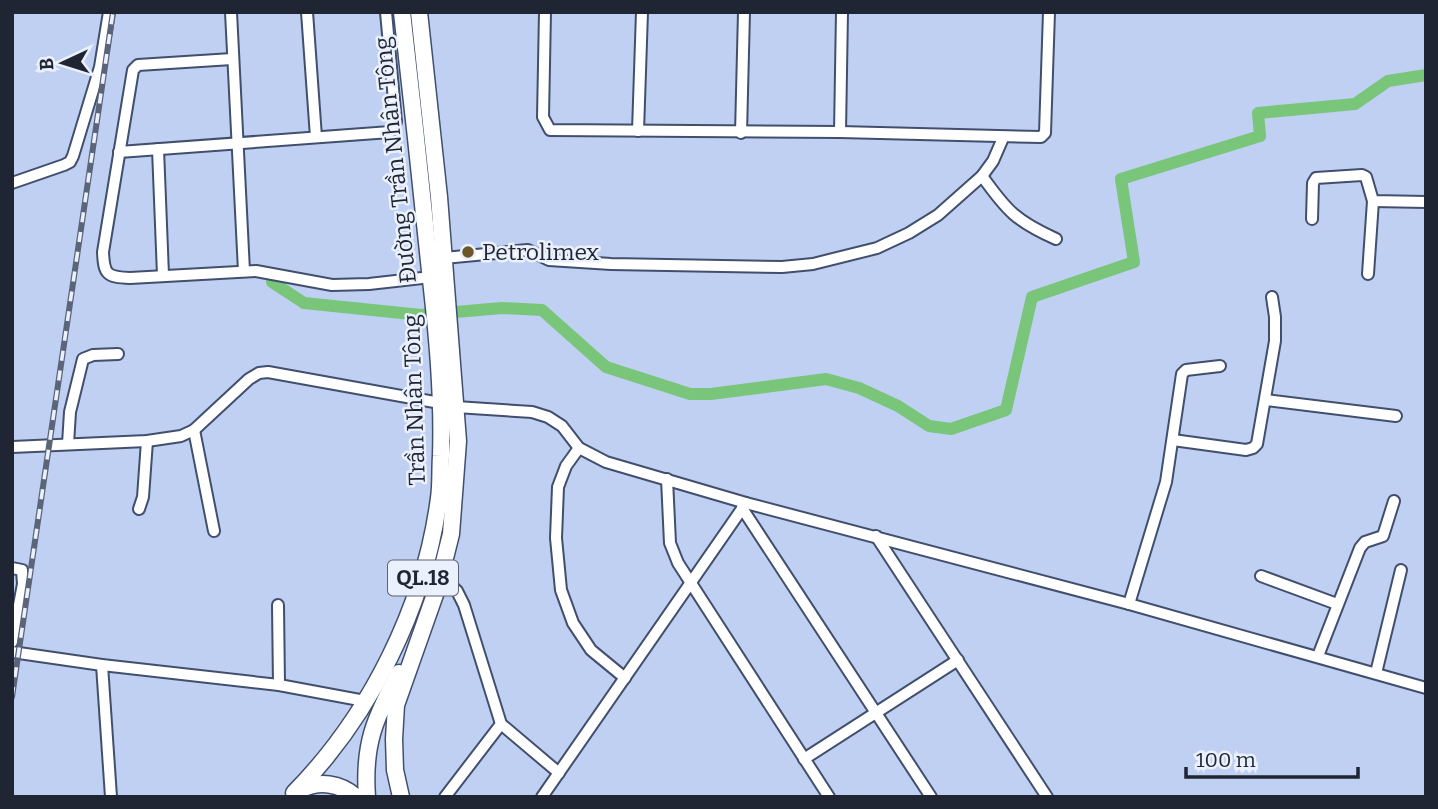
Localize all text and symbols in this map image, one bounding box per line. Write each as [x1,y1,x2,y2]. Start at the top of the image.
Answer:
north arrow [28,28,98,98]
street label: Đường Trần Nhân Tông [368,35,422,285]
text: B [35,57,58,71]
place label: Petrolimex [482,238,599,266]
marker: Petrolimex [460,244,476,260]
street label: Trần Nhân Tông [397,314,431,486]
road number: QL.18 [388,560,458,596]
scale bar [1186,736,1358,780]
text: 100 m [1196,747,1256,773]

